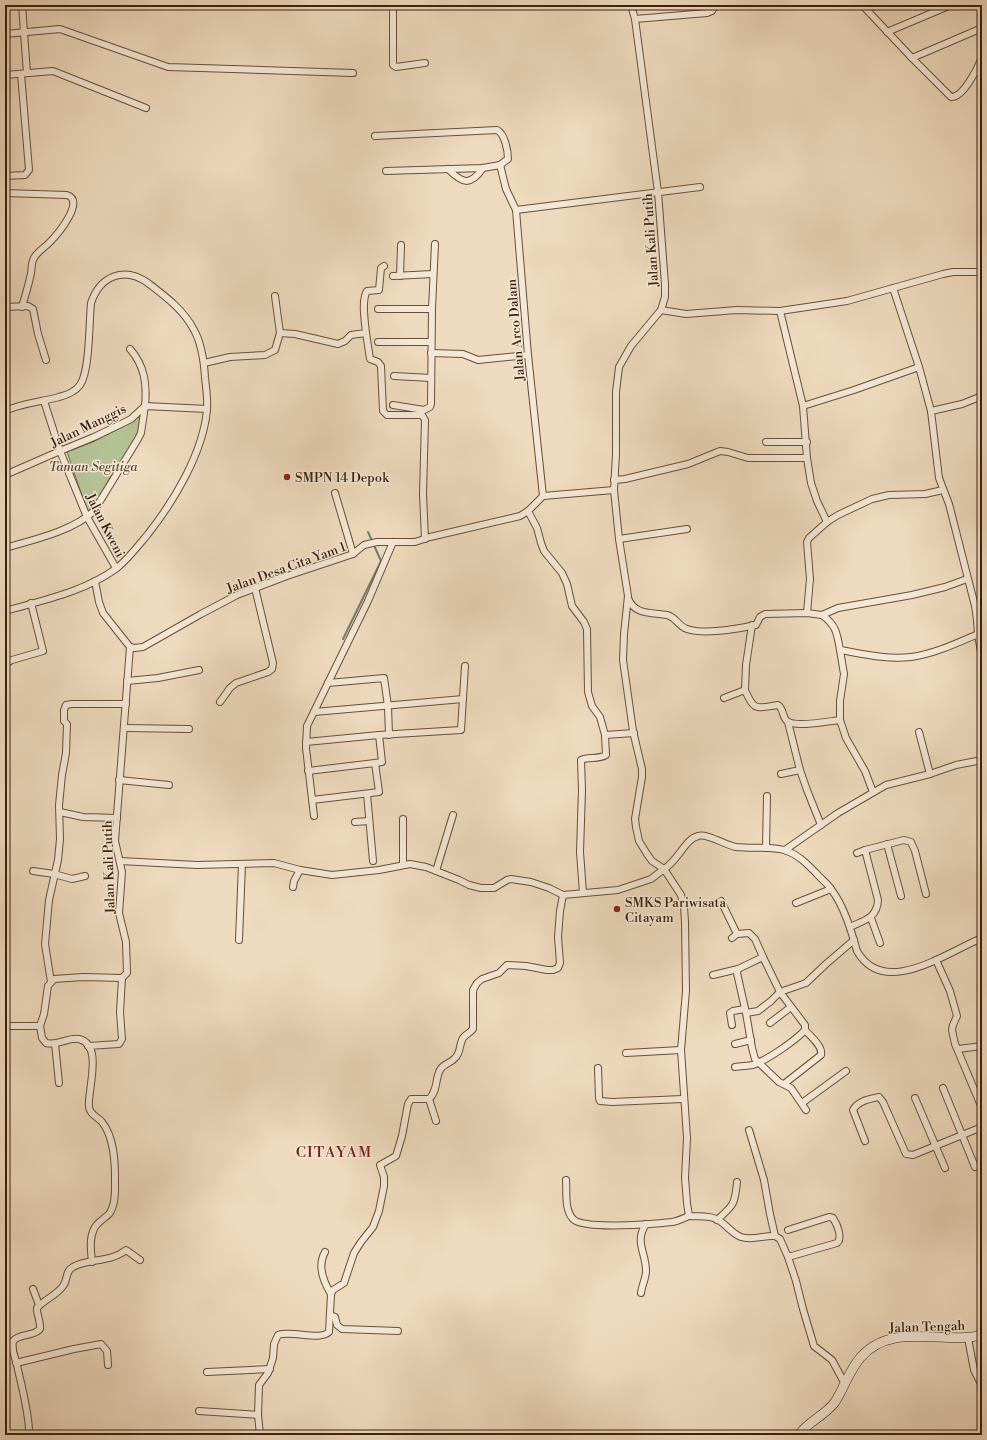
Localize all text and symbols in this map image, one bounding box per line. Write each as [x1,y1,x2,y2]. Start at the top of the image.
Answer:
street label: Jalan Kali Putih [640,193,662,288]
street label: Jalan Arco Dalam [504,278,529,383]
street label: Jalan Manggis [47,401,129,452]
park label: Taman Segitiga [49,459,138,475]
place label: SMPN 14 Depok [295,470,390,486]
marker: SMPN 14 Depok [282,472,292,482]
street label: Jalan Kweni [82,490,128,560]
street label: Jalan Desa Cita Yam 1 [224,539,349,597]
street label: Jalan Kali Putih [99,820,119,915]
place label: SMKS Pariwisata Citayam [625,895,726,926]
marker: SMKS Pariwisata Citayam [612,904,622,914]
district label: CITAYAM [296,1143,372,1162]
street label: Jalan Tengah [888,1318,966,1336]

